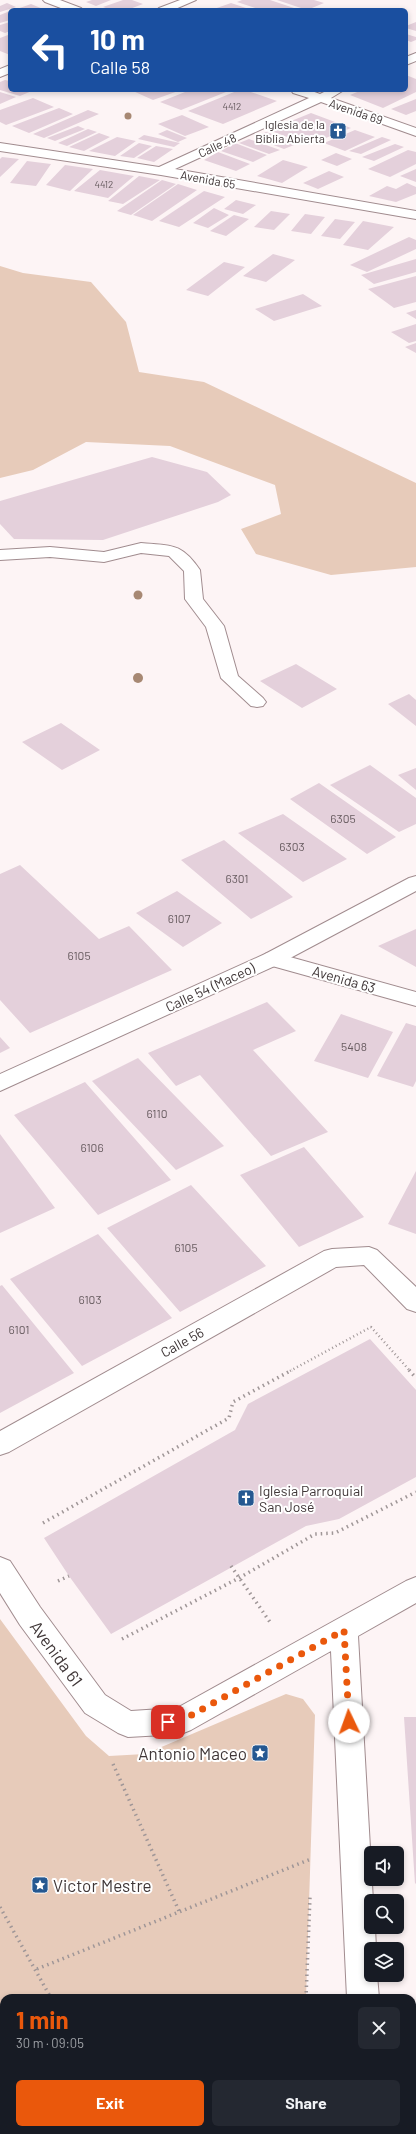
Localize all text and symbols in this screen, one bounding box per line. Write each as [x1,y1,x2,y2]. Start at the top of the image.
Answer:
text: 10 m [90,22,145,56]
icon: left [24,24,76,76]
text: Calle 58 [90,56,150,78]
street label: Avenida 69 [327,95,385,127]
house number: 4412 [223,100,241,112]
place label: Iglesia de la Biblia Abierta [255,117,325,145]
church icon: Iglesia de la Biblia Abierta [328,121,348,141]
street label: Calle 48 [196,130,238,160]
street label: Avenida 65 [179,167,237,191]
house number: 4412 [95,178,113,190]
house number: 6305 [330,811,356,825]
house number: 6303 [279,839,305,853]
house number: 6301 [225,871,249,885]
house number: 6107 [168,911,191,925]
house number: 6105 [67,948,91,962]
street label: Calle 54 (Maceo) [163,959,258,1015]
street label: Avenida 63 [310,962,378,996]
house number: 5408 [341,1039,367,1053]
house number: 6110 [146,1106,168,1120]
house number: 6106 [80,1140,104,1154]
house number: 6105 [174,1240,198,1254]
house number: 6103 [78,1292,102,1306]
house number: 6101 [9,1322,29,1336]
street label: Calle 56 [157,1323,207,1361]
place label: Iglesia Parroquial San José [259,1482,363,1515]
church icon: Iglesia Parroquial San José [236,1488,256,1508]
street label: Avenida 61 [27,1616,87,1690]
position arrow [328,1701,370,1743]
pin [151,1705,185,1739]
icon: arrive [157,1711,179,1733]
place label: Antonio Maceo [138,1743,247,1763]
place icon: Antonio Maceo [250,1743,270,1763]
map controls [364,1846,404,1982]
button: sound [364,1846,404,1886]
place icon: Victor Mestre [30,1875,50,1895]
place label: Victor Mestre [53,1875,152,1895]
button: search [364,1894,404,1934]
button: layers [364,1942,404,1982]
text: 1 min [16,2005,69,2034]
button: close [358,2007,400,2049]
text: 30 m · 09:05 [16,2035,84,2051]
button: Exit [16,2080,204,2126]
button: Share [212,2080,400,2126]

